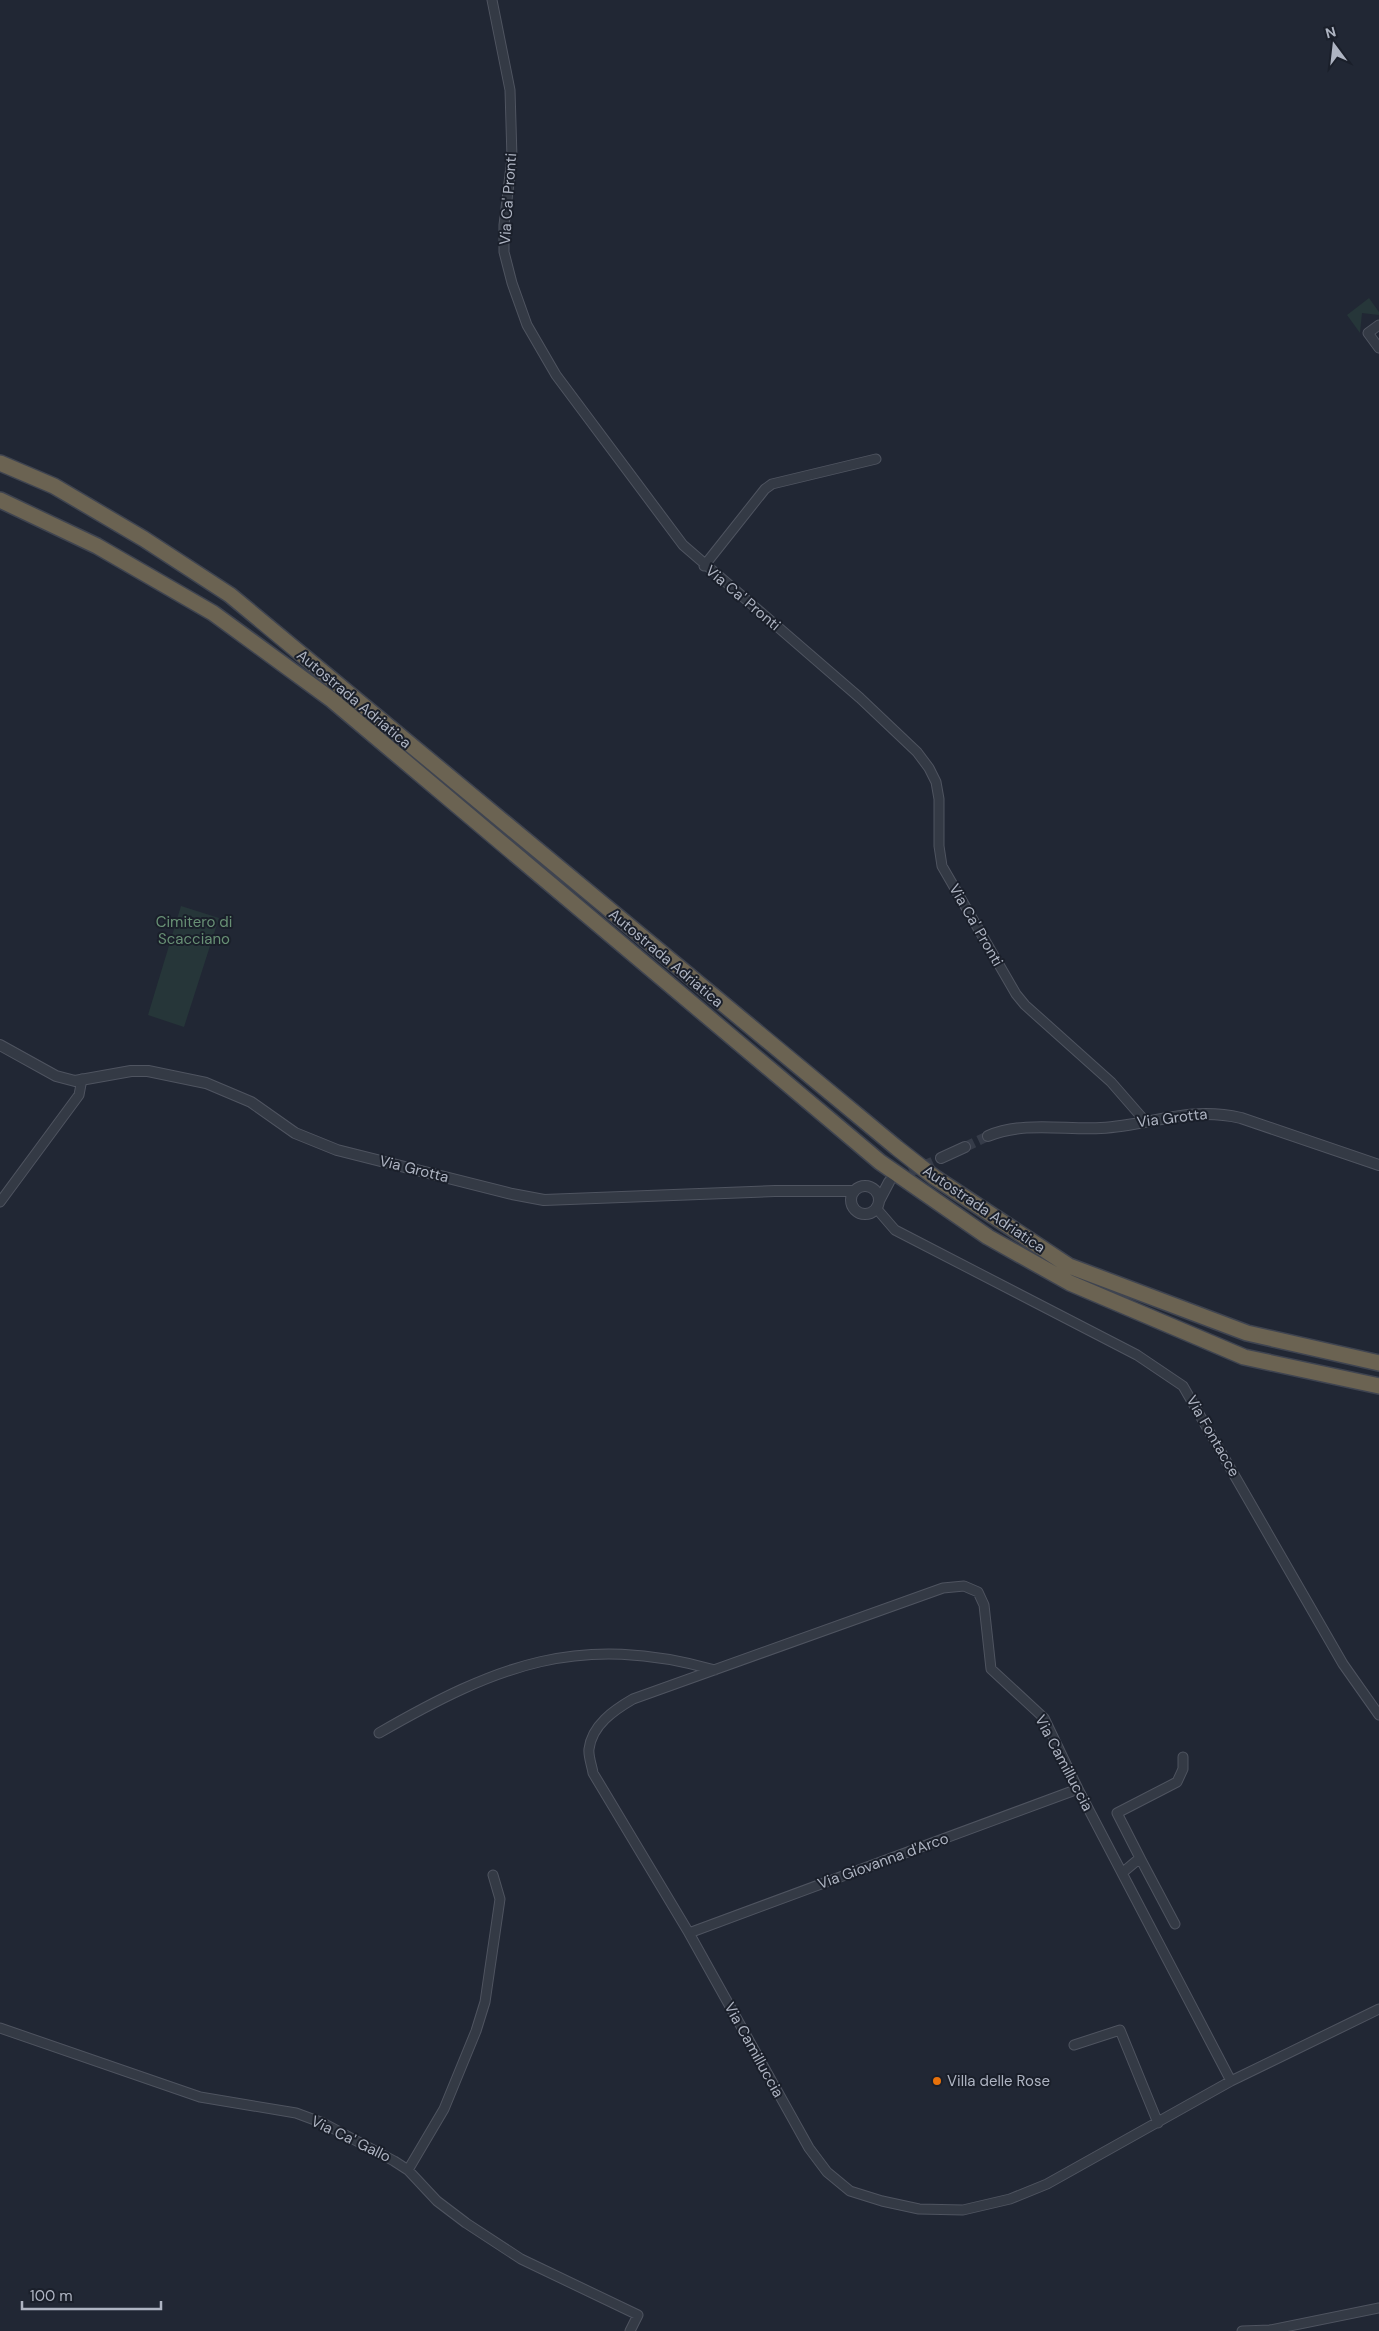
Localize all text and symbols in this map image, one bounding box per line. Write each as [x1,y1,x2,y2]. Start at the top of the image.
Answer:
north arrow [1309,20,1359,70]
text: N [1323,22,1338,42]
street label: Via Ca' Pronti [495,152,521,246]
street label: Via Ca' Pronti [701,561,785,635]
street label: Autostrada Adriatica [293,645,415,753]
street label: Via Ca' Pronti [944,880,1008,970]
street label: Autostrada Adriatica [605,904,727,1012]
park label: Cimitero di Scacciano [156,912,232,949]
street label: Via Grotta [1136,1104,1208,1132]
street label: Via Grotta [377,1151,451,1187]
street label: Autostrada Adriatica [919,1161,1049,1257]
street label: Via Fontacce [1182,1392,1244,1480]
street label: Via Camilluccia [1030,1712,1098,1814]
street label: Via Giovanna d'Arco [815,1828,951,1894]
street label: Via Camilluccia [720,1999,788,2101]
place label: Villa delle Rose [947,2071,1050,2091]
marker: Villa delle Rose [931,2075,943,2087]
street label: Via Ca' Gallo [308,2111,394,2167]
scale bar [22,2278,161,2310]
text: 100 m [30,2286,73,2306]

